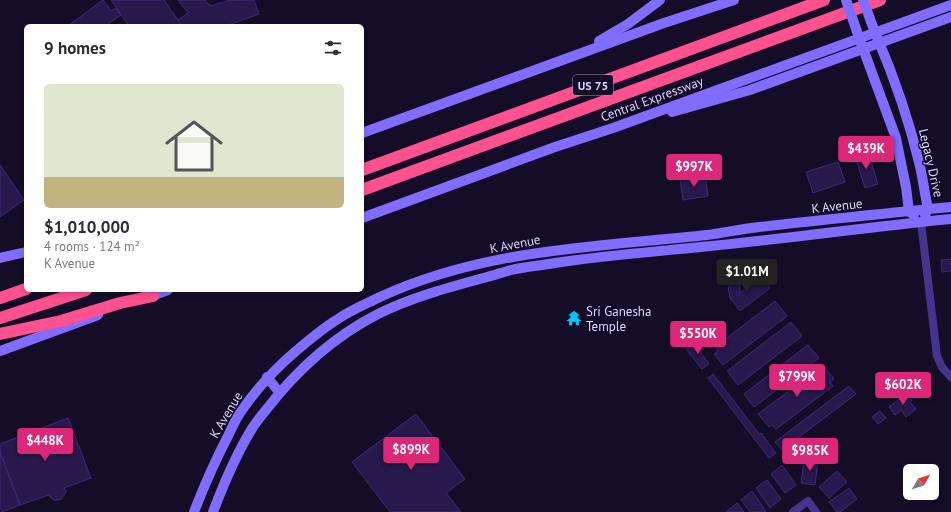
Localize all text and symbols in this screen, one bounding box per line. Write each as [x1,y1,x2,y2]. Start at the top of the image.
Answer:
text: 9 homes [44,37,106,59]
icon: filters [322,37,344,59]
street label: Central Expressway [598,73,706,125]
road number: US 75 [573,75,613,95]
icon: home [158,110,230,182]
street label: Legacy Drive [915,127,947,199]
pin: $439K [838,136,894,170]
text: $439K [847,140,885,157]
pin: $997K [666,154,722,188]
text: $997K [675,158,713,175]
street label: K Avenue [811,195,863,217]
text: $1,010,000 [44,216,130,238]
street label: K Avenue [488,231,542,257]
text: 4 rooms · 124 m² [44,238,140,255]
text: K Avenue [44,255,95,272]
pin: $1.01M [714,259,780,293]
text: $1.01M [725,263,769,280]
place label: Sri Ganesha Temple [586,303,651,335]
temple icon: Sri Ganesha Temple [565,309,583,327]
pin: $550K [670,321,726,355]
text: $550K [679,325,717,342]
pin: $799K [769,364,825,398]
text: $799K [778,368,816,385]
pin: $602K [875,372,931,406]
text: $602K [884,376,922,393]
street label: K Avenue [206,389,246,441]
pin: $448K [17,428,73,462]
text: $448K [26,432,64,449]
pin: $899K [383,437,439,471]
pin: $985K [782,438,838,472]
text: $899K [392,441,430,458]
text: $985K [791,442,829,459]
north arrow [903,464,939,500]
map controls [903,464,939,500]

